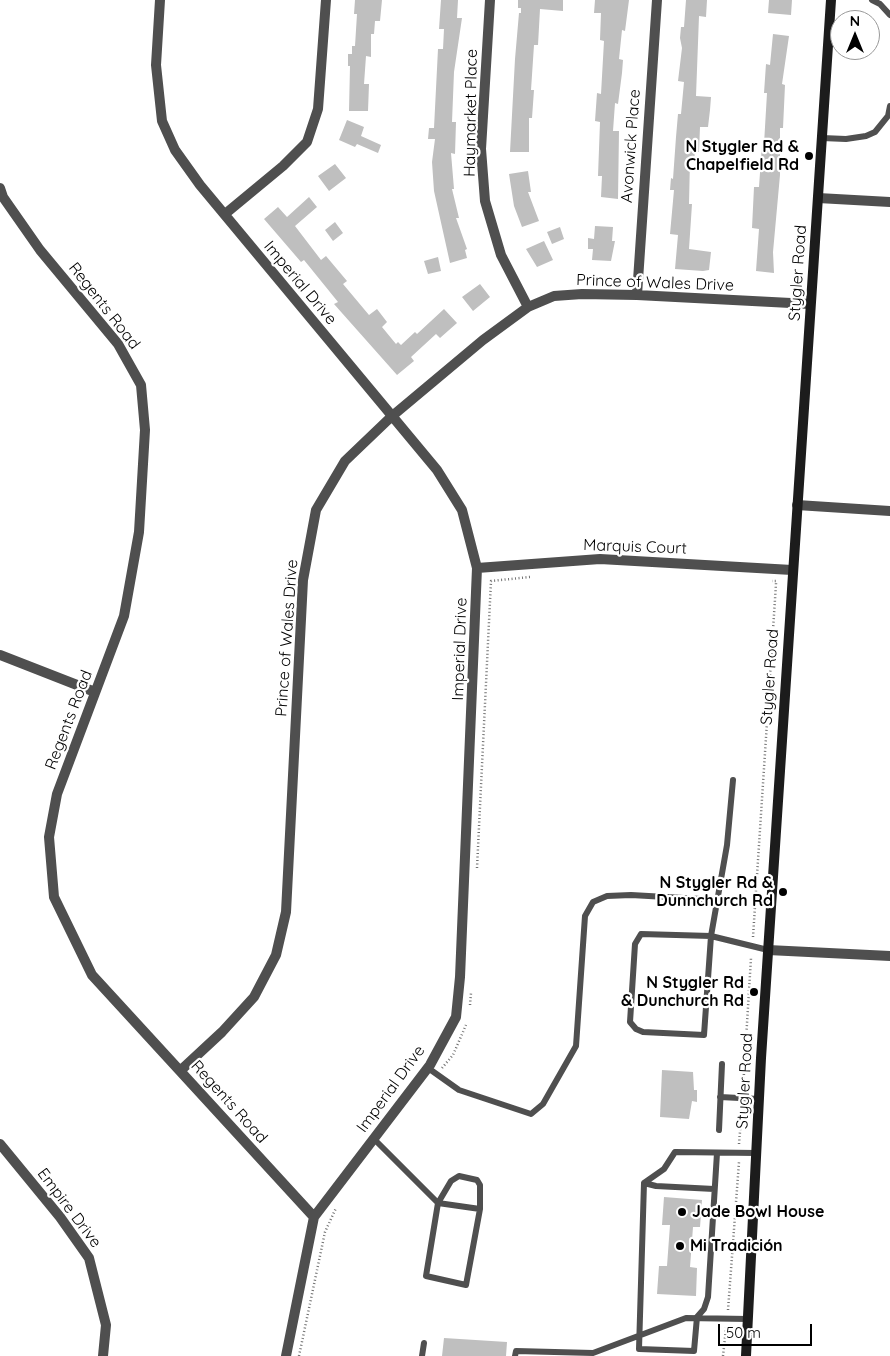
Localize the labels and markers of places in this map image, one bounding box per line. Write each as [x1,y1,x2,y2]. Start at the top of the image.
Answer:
place label: N Stygler Rd & Chapelfield Rd [685,137,799,175]
marker: N Stygler Rd & Chapelfield Rd [803,150,815,162]
place label: N Stygler Rd & Dunnchurch Rd [656,873,773,911]
marker: N Stygler Rd & Dunnchurch Rd [777,886,789,898]
place label: N Stygler Rd & Dunchurch Rd [621,973,744,1011]
marker: N Stygler Rd & Dunchurch Rd [748,986,760,998]
place label: Jade Bowl House [692,1202,824,1222]
marker: Jade Bowl House [676,1206,688,1218]
place label: Mi Tradición [690,1236,783,1256]
marker: Mi Tradición [674,1240,686,1252]

